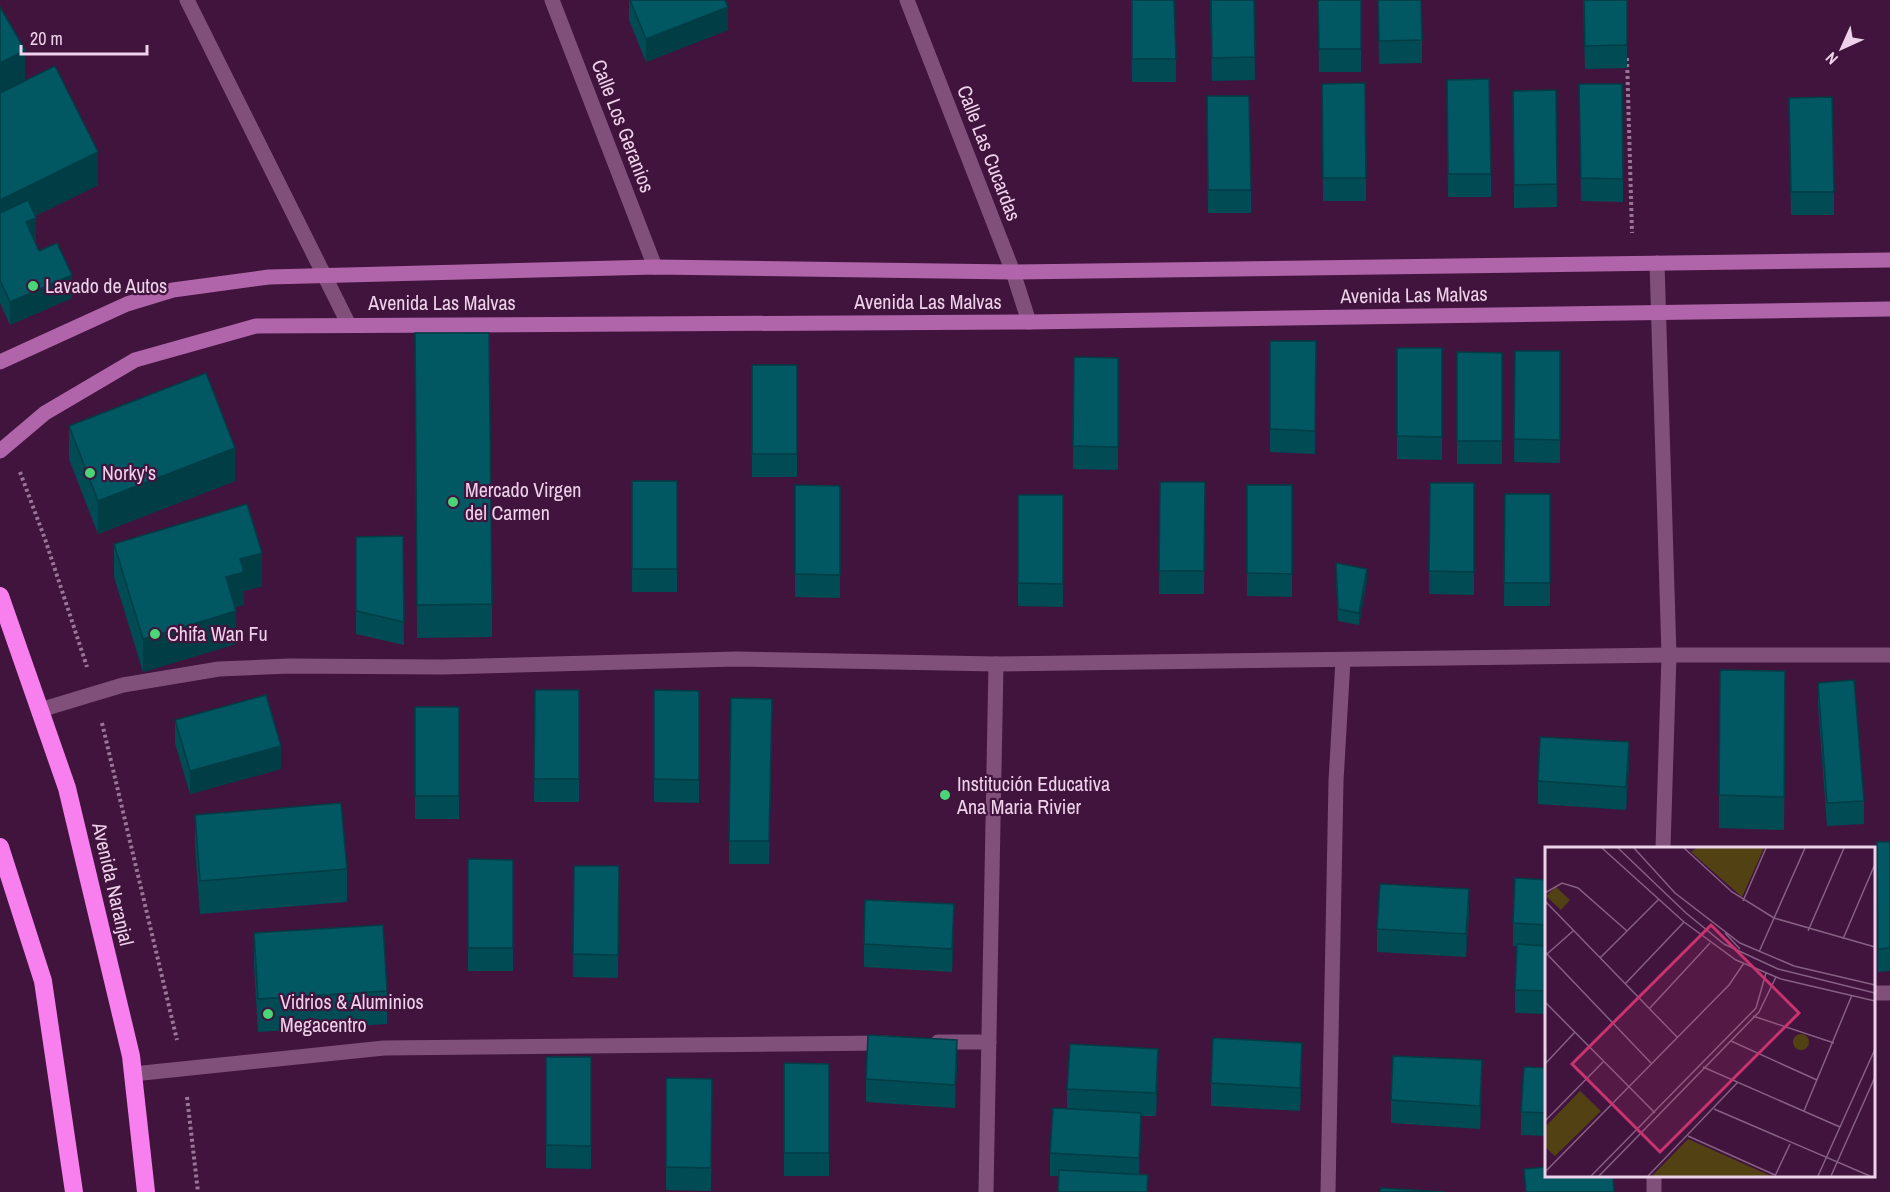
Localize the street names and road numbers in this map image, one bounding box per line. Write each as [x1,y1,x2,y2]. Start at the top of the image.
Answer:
street label: Calle Los Geranios [586,55,661,196]
street label: Calle Las Cucardas [951,81,1028,224]
street label: Avenida Las Malvas [1339,280,1488,309]
street label: Avenida Las Malvas [853,288,1002,315]
street label: Avenida Las Malvas [367,289,516,316]
street label: Avenida Naranjal [86,819,141,948]

